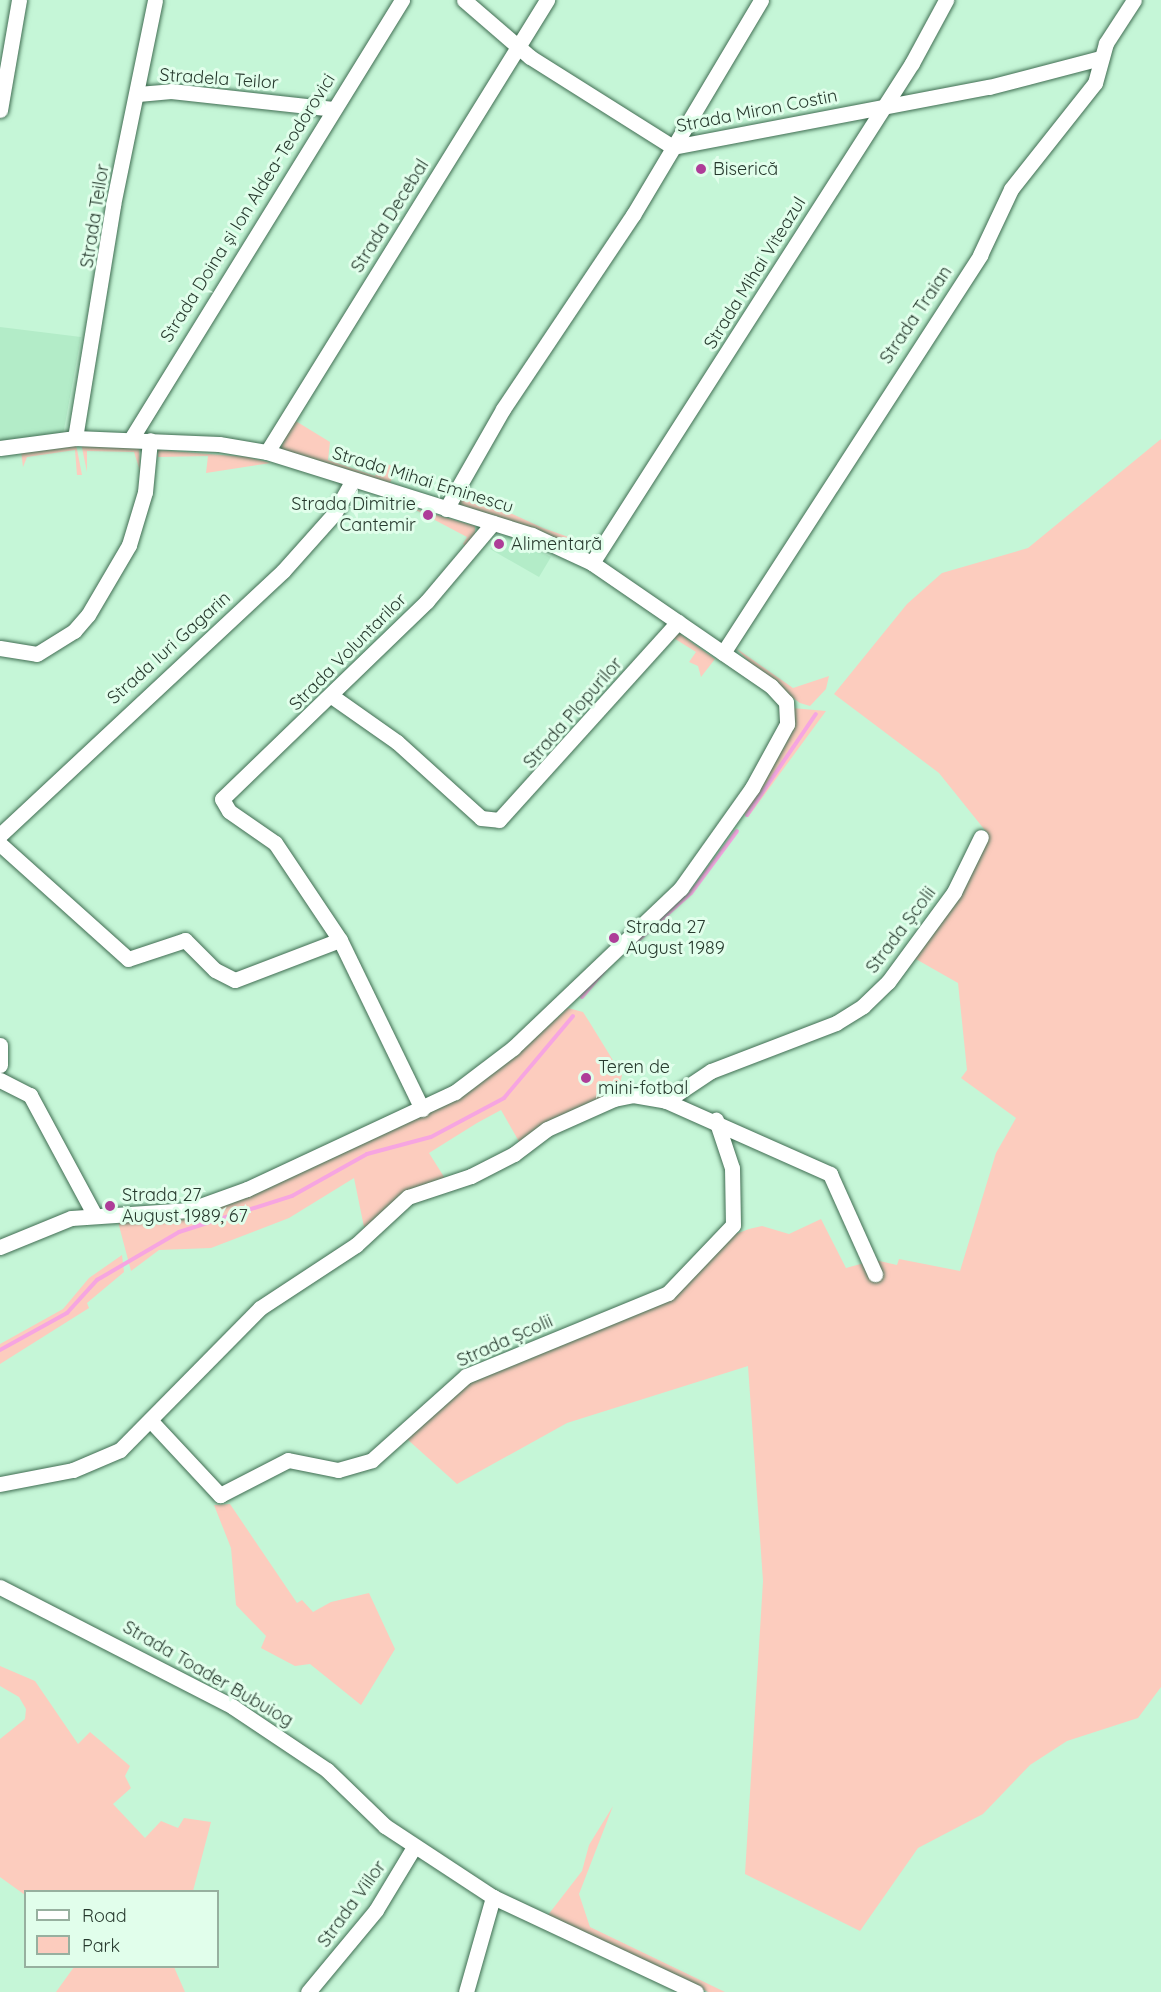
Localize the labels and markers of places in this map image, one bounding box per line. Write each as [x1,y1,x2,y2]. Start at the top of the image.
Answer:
place label: Biserică [713,158,778,180]
marker: Biserică [694,162,708,176]
place label: Strada Dimitrie Cantemir [291,494,416,536]
marker: Strada Dimitrie Cantemir [421,508,435,522]
place label: Alimentară [511,533,602,555]
marker: Alimentară [492,537,506,551]
place label: Strada 27 August 1989 [626,917,725,960]
marker: Strada 27 August 1989 [607,931,621,945]
place label: Teren de mini-fotbal [598,1057,688,1100]
marker: Teren de mini-fotbal [579,1071,593,1085]
place label: Strada 27 August 1989, 67 [122,1185,248,1228]
marker: Strada 27 August 1989, 67 [103,1199,117,1213]

